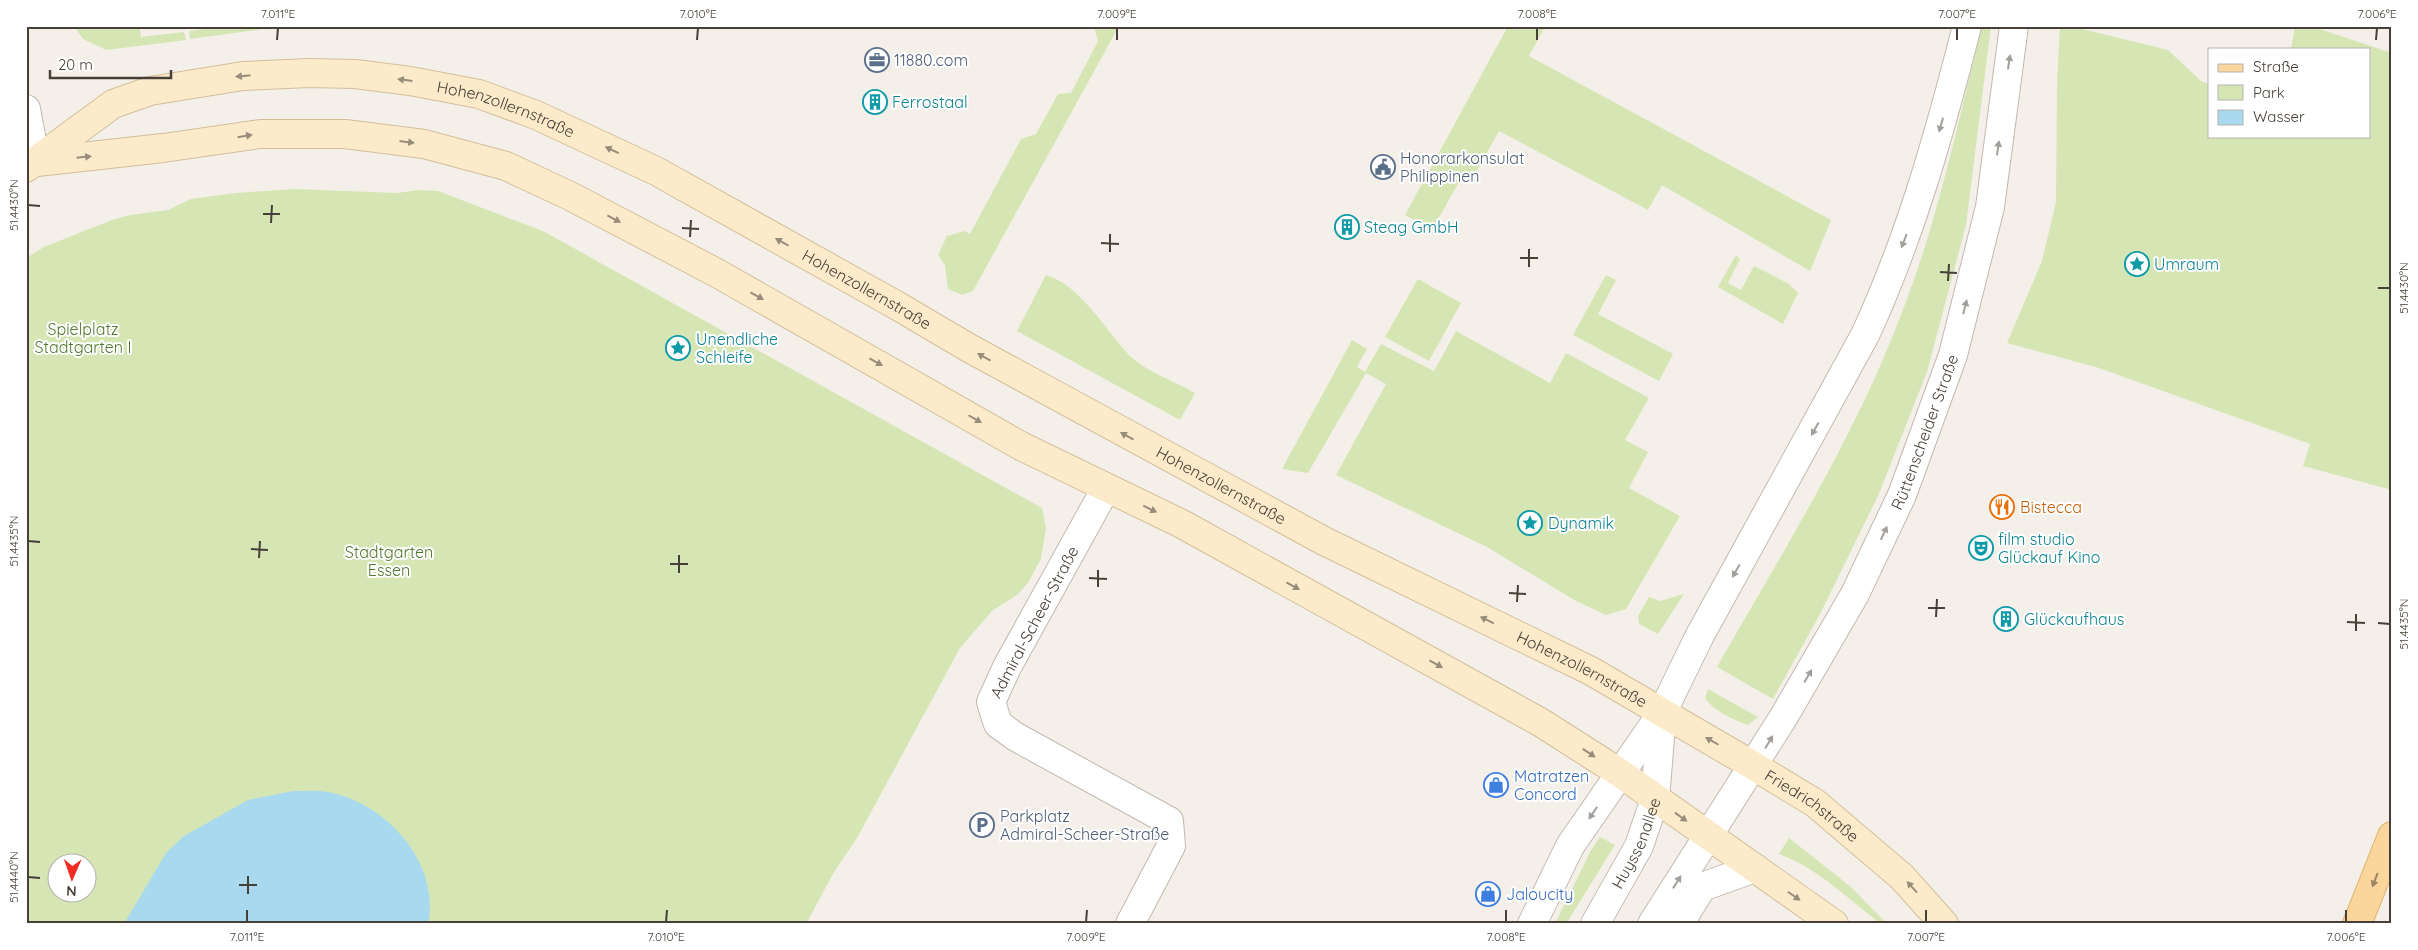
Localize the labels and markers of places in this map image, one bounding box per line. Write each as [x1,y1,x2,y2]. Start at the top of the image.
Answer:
office icon: 11880.com [864,47,890,73]
place label: 11880.com [894,50,968,70]
building icon: Ferrostaal [862,89,888,115]
place label: Ferrostaal [892,92,968,112]
place label: Honorarkonsulat Philippinen [1400,148,1524,186]
public building icon: Honorarkonsulat Philippinen [1370,154,1396,180]
building icon: Steag GmbH [1334,214,1360,240]
place label: Steag GmbH [1364,217,1458,237]
place icon: Umraum [2124,251,2150,277]
place label: Umraum [2154,254,2219,274]
place label: Unendliche Schleife [696,329,778,367]
place icon: Unendliche Schleife [665,335,691,361]
restaurant icon: Bistecca [1989,494,2015,520]
place label: Bistecca [2020,497,2082,517]
place icon: Dynamik [1517,510,1543,536]
place label: Dynamik [1548,513,1614,533]
place label: film studio Glückauf Kino [1998,529,2101,567]
theatre icon: film studio Glückauf Kino [1968,535,1994,561]
building icon: Glückaufhaus [1993,606,2019,632]
place label: Glückaufhaus [2024,609,2124,629]
place label: Matratzen Concord [1514,766,1589,804]
shop icon: Matratzen Concord [1483,772,1509,798]
place label: Parkplatz Admiral-Scheer-Straße [1000,806,1169,844]
parking icon: Parkplatz Admiral-Scheer-Straße [969,812,995,838]
shop icon: Jaloucity [1475,881,1501,907]
place label: Jaloucity [1506,884,1573,904]

